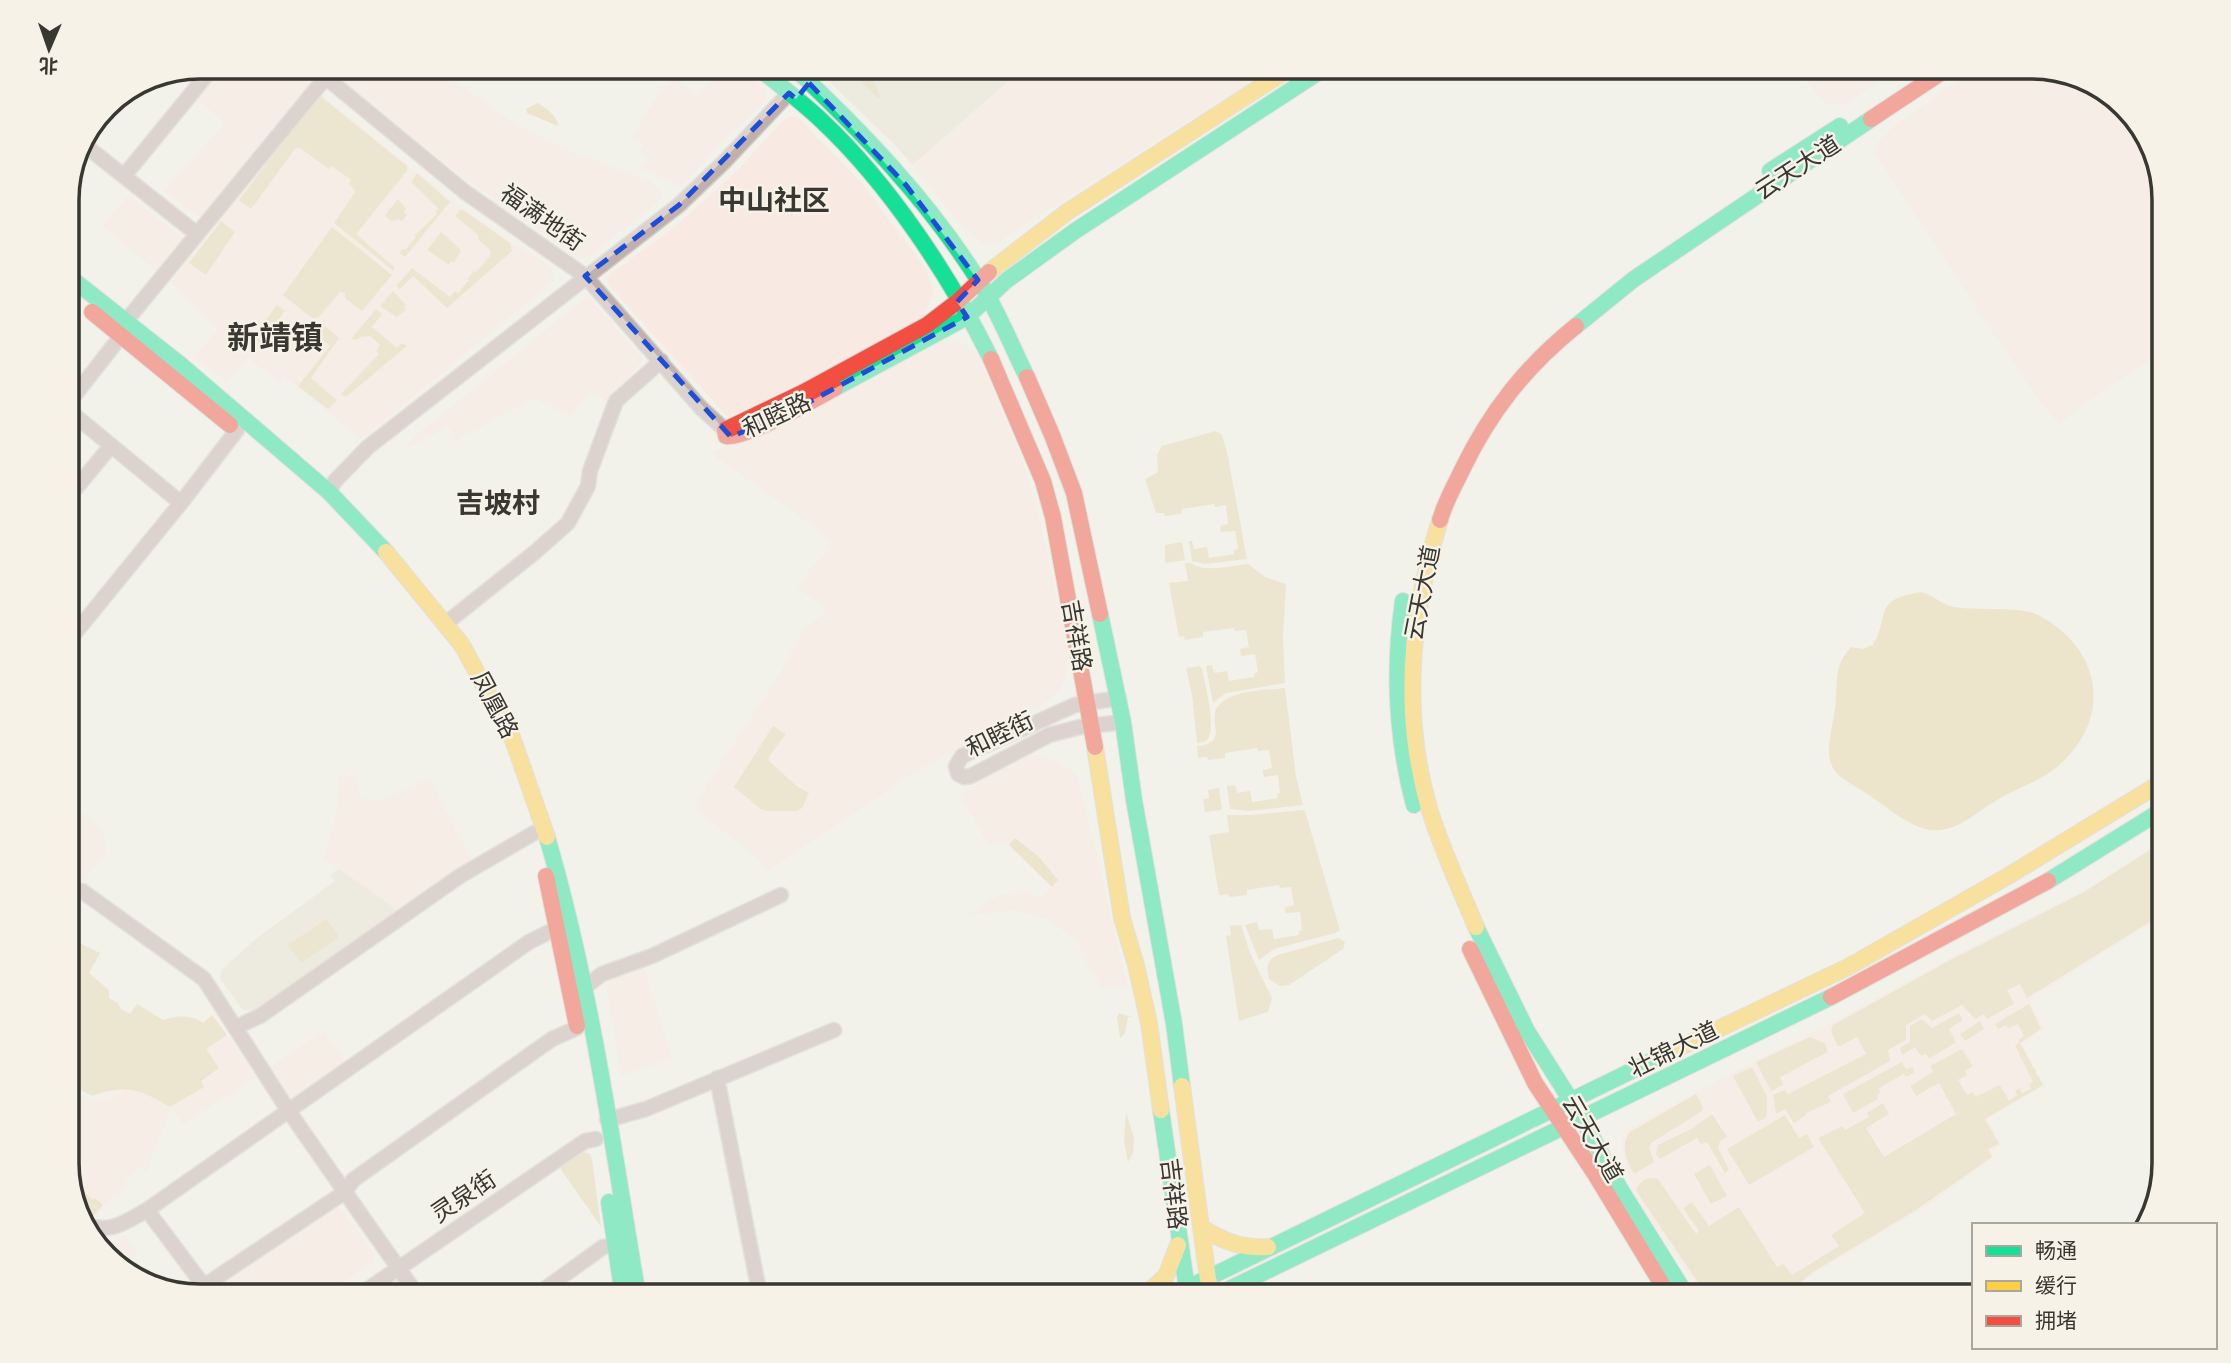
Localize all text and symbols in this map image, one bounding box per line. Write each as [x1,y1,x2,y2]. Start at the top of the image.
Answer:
north arrow [14,14,84,84]
text: 北 [38,51,58,78]
street label: 云天大道 [1748,127,1848,209]
street label: 福满地街 [493,176,591,260]
district label: 中山社区 [718,181,830,221]
district label: 新靖镇 [227,316,323,362]
street label: 和睦路 [737,385,817,447]
district label: 吉坡村 [456,484,540,524]
street label: 云天大道 [1397,543,1449,643]
street label: 吉祥路 [1053,598,1099,674]
street label: 凤凰路 [462,665,526,745]
street label: 和睦街 [960,703,1040,767]
street label: 壮锦大道 [1623,1013,1725,1087]
street label: 云天大道 [1553,1089,1631,1189]
street label: 吉祥路 [1151,1156,1195,1232]
street label: 灵泉街 [424,1162,504,1232]
legend [1972,1223,2217,1349]
text: 畅通 [2035,1236,2077,1266]
text: 缓行 [2035,1271,2077,1301]
text: 拥堵 [2035,1306,2077,1336]

